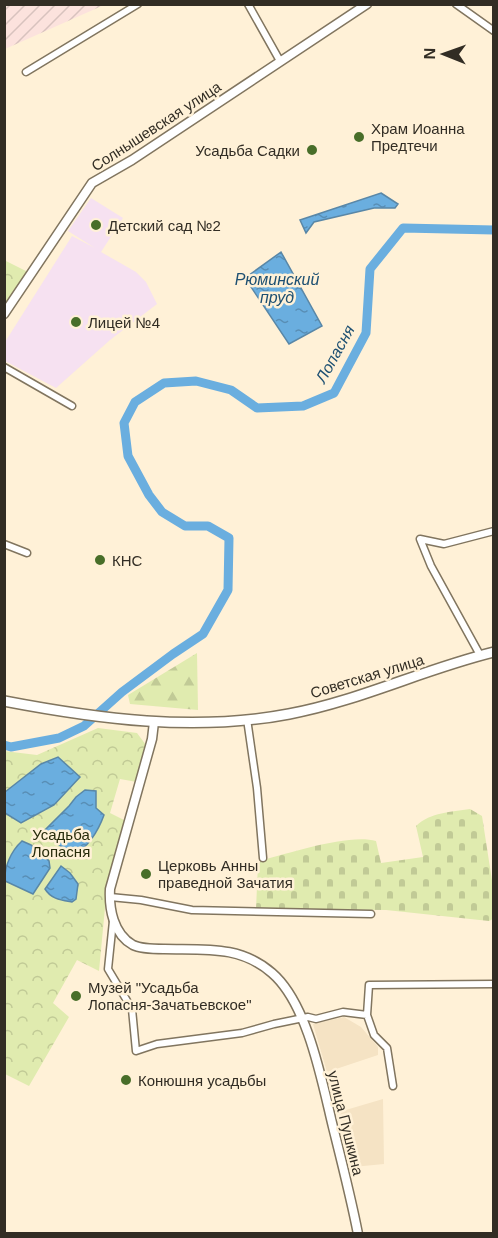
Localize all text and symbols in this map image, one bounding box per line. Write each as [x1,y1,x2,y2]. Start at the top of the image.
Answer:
north arrow [414,24,474,84]
text: N [421,48,438,60]
street label: Солнышевская улица [88,77,225,174]
place label: Храм Иоанна Предтечи [371,120,465,154]
marker: Храм Иоанна Предтечи [352,130,366,144]
place label: Усадьба Садки [195,142,300,159]
marker: Усадьба Садки [305,143,319,157]
place label: Детский сад №2 [108,217,221,234]
marker: Детский сад №2 [89,218,103,232]
water label: Рюминский пруд [235,271,319,306]
place label: Лицей №4 [88,314,160,331]
marker: Лицей №4 [69,315,83,329]
water label: Лопасня [312,322,358,387]
place label: КНС [112,552,143,569]
marker: КНС [93,553,107,567]
street label: Советская улица [308,650,426,701]
park label: Усадьба Лопасня [32,826,90,860]
place label: Церковь Анны праведной Зачатия [158,857,293,891]
marker: Церковь Анны праведной Зачатия [139,867,153,881]
place label: Музей "Усадьба Лопасня-Зачатьевское" [88,979,252,1013]
marker: Музей "Усадьба Лопасня-Зачатьевское" [69,989,83,1003]
street label: улица Пушкина [325,1069,367,1178]
place label: Конюшня усадьбы [138,1072,266,1089]
marker: Конюшня усадьбы [119,1073,133,1087]

